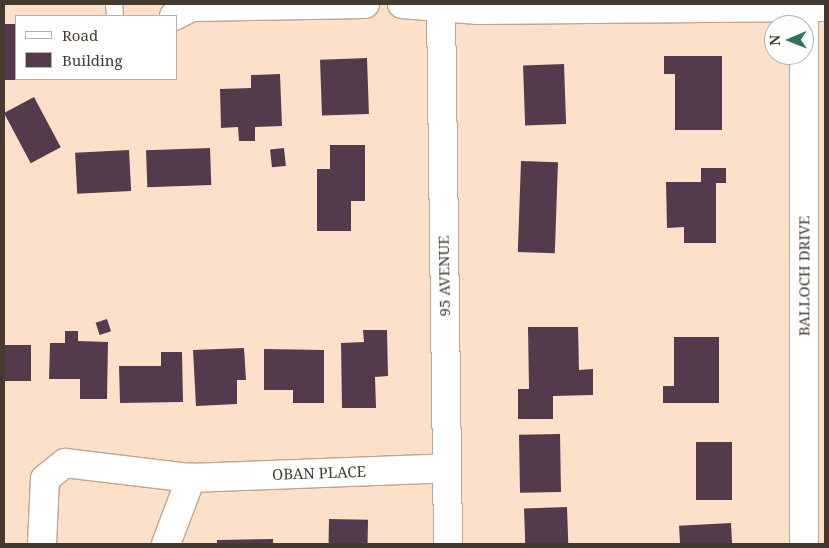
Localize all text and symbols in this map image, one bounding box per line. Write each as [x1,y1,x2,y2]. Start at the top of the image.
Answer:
legend [15,15,178,80]
north arrow [764,15,814,65]
text: Road [62,25,98,45]
text: N [765,35,784,46]
text: Building [62,50,123,70]
street label: BALLOCH DRIVE [795,216,813,336]
street label: 95 AVENUE [434,235,454,317]
street label: OBAN PLACE [272,462,366,484]

